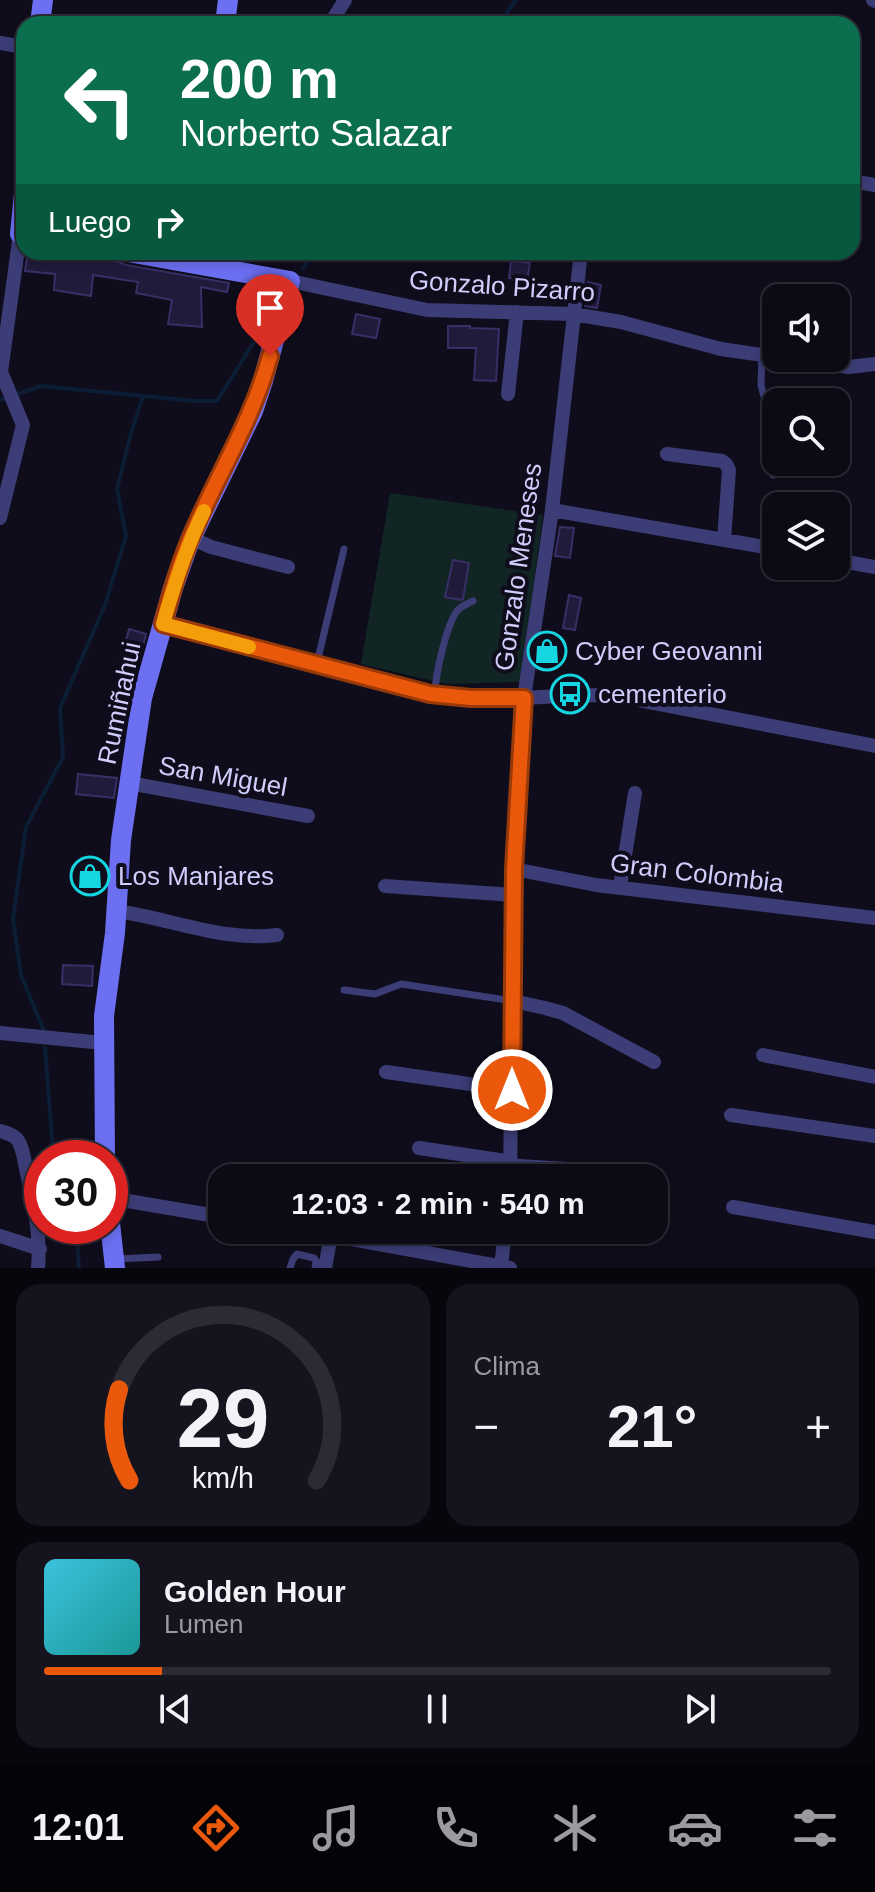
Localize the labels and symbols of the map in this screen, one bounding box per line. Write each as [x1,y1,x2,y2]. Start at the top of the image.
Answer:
street label: Gonzalo Pizarro [408,265,596,307]
pin [236,274,304,356]
street label: Gonzalo Meneses [489,461,547,673]
shop icon: Cyber Geovanni [526,630,568,672]
place label: Cyber Geovanni [575,636,763,666]
street label: Rumiñahui [91,639,147,767]
bus stop icon: cementerio [549,673,591,715]
place label: cementerio [598,679,727,709]
street label: San Miguel [156,750,290,802]
street label: Gran Colombia [608,847,786,899]
shop icon: Los Manjares [69,855,111,897]
place label: Los Manjares [118,861,274,891]
position arrow [470,1048,554,1132]
speed limit sign: 30 [24,1140,128,1244]

